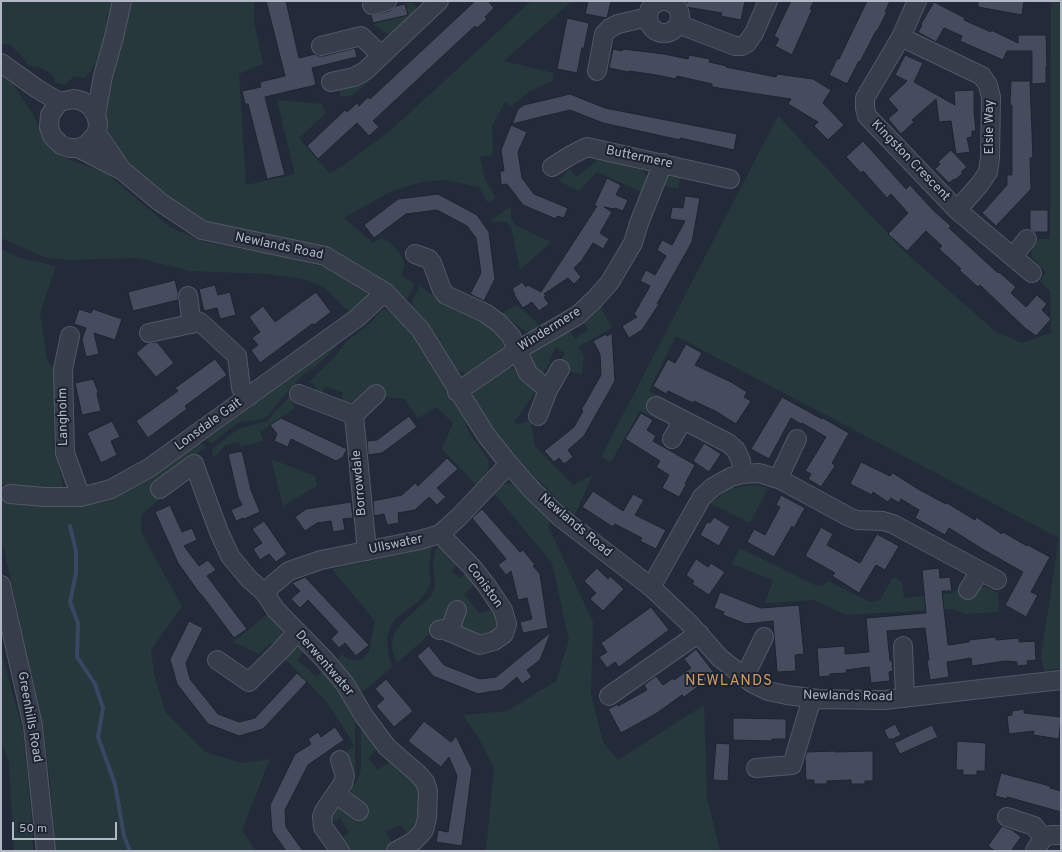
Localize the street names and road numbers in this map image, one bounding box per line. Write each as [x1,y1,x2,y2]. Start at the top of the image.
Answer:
street label: Elsie Way [982,100,998,154]
street label: Kingston Crescent [867,117,953,205]
street label: Buttermere [604,143,674,173]
street label: Newlands Road [233,230,325,264]
street label: Windermere [516,305,584,355]
street label: Langholm [56,388,72,446]
street label: Lonsdale Gait [172,395,246,455]
street label: Borrowdale [349,449,371,517]
street label: Newlands Road [536,491,614,561]
street label: Ullswater [368,532,424,558]
street label: Coniston [463,561,505,611]
street label: Derwentwater [291,628,357,700]
street label: Greenhills Road [13,670,45,764]
street label: Newlands Road [803,688,893,706]

